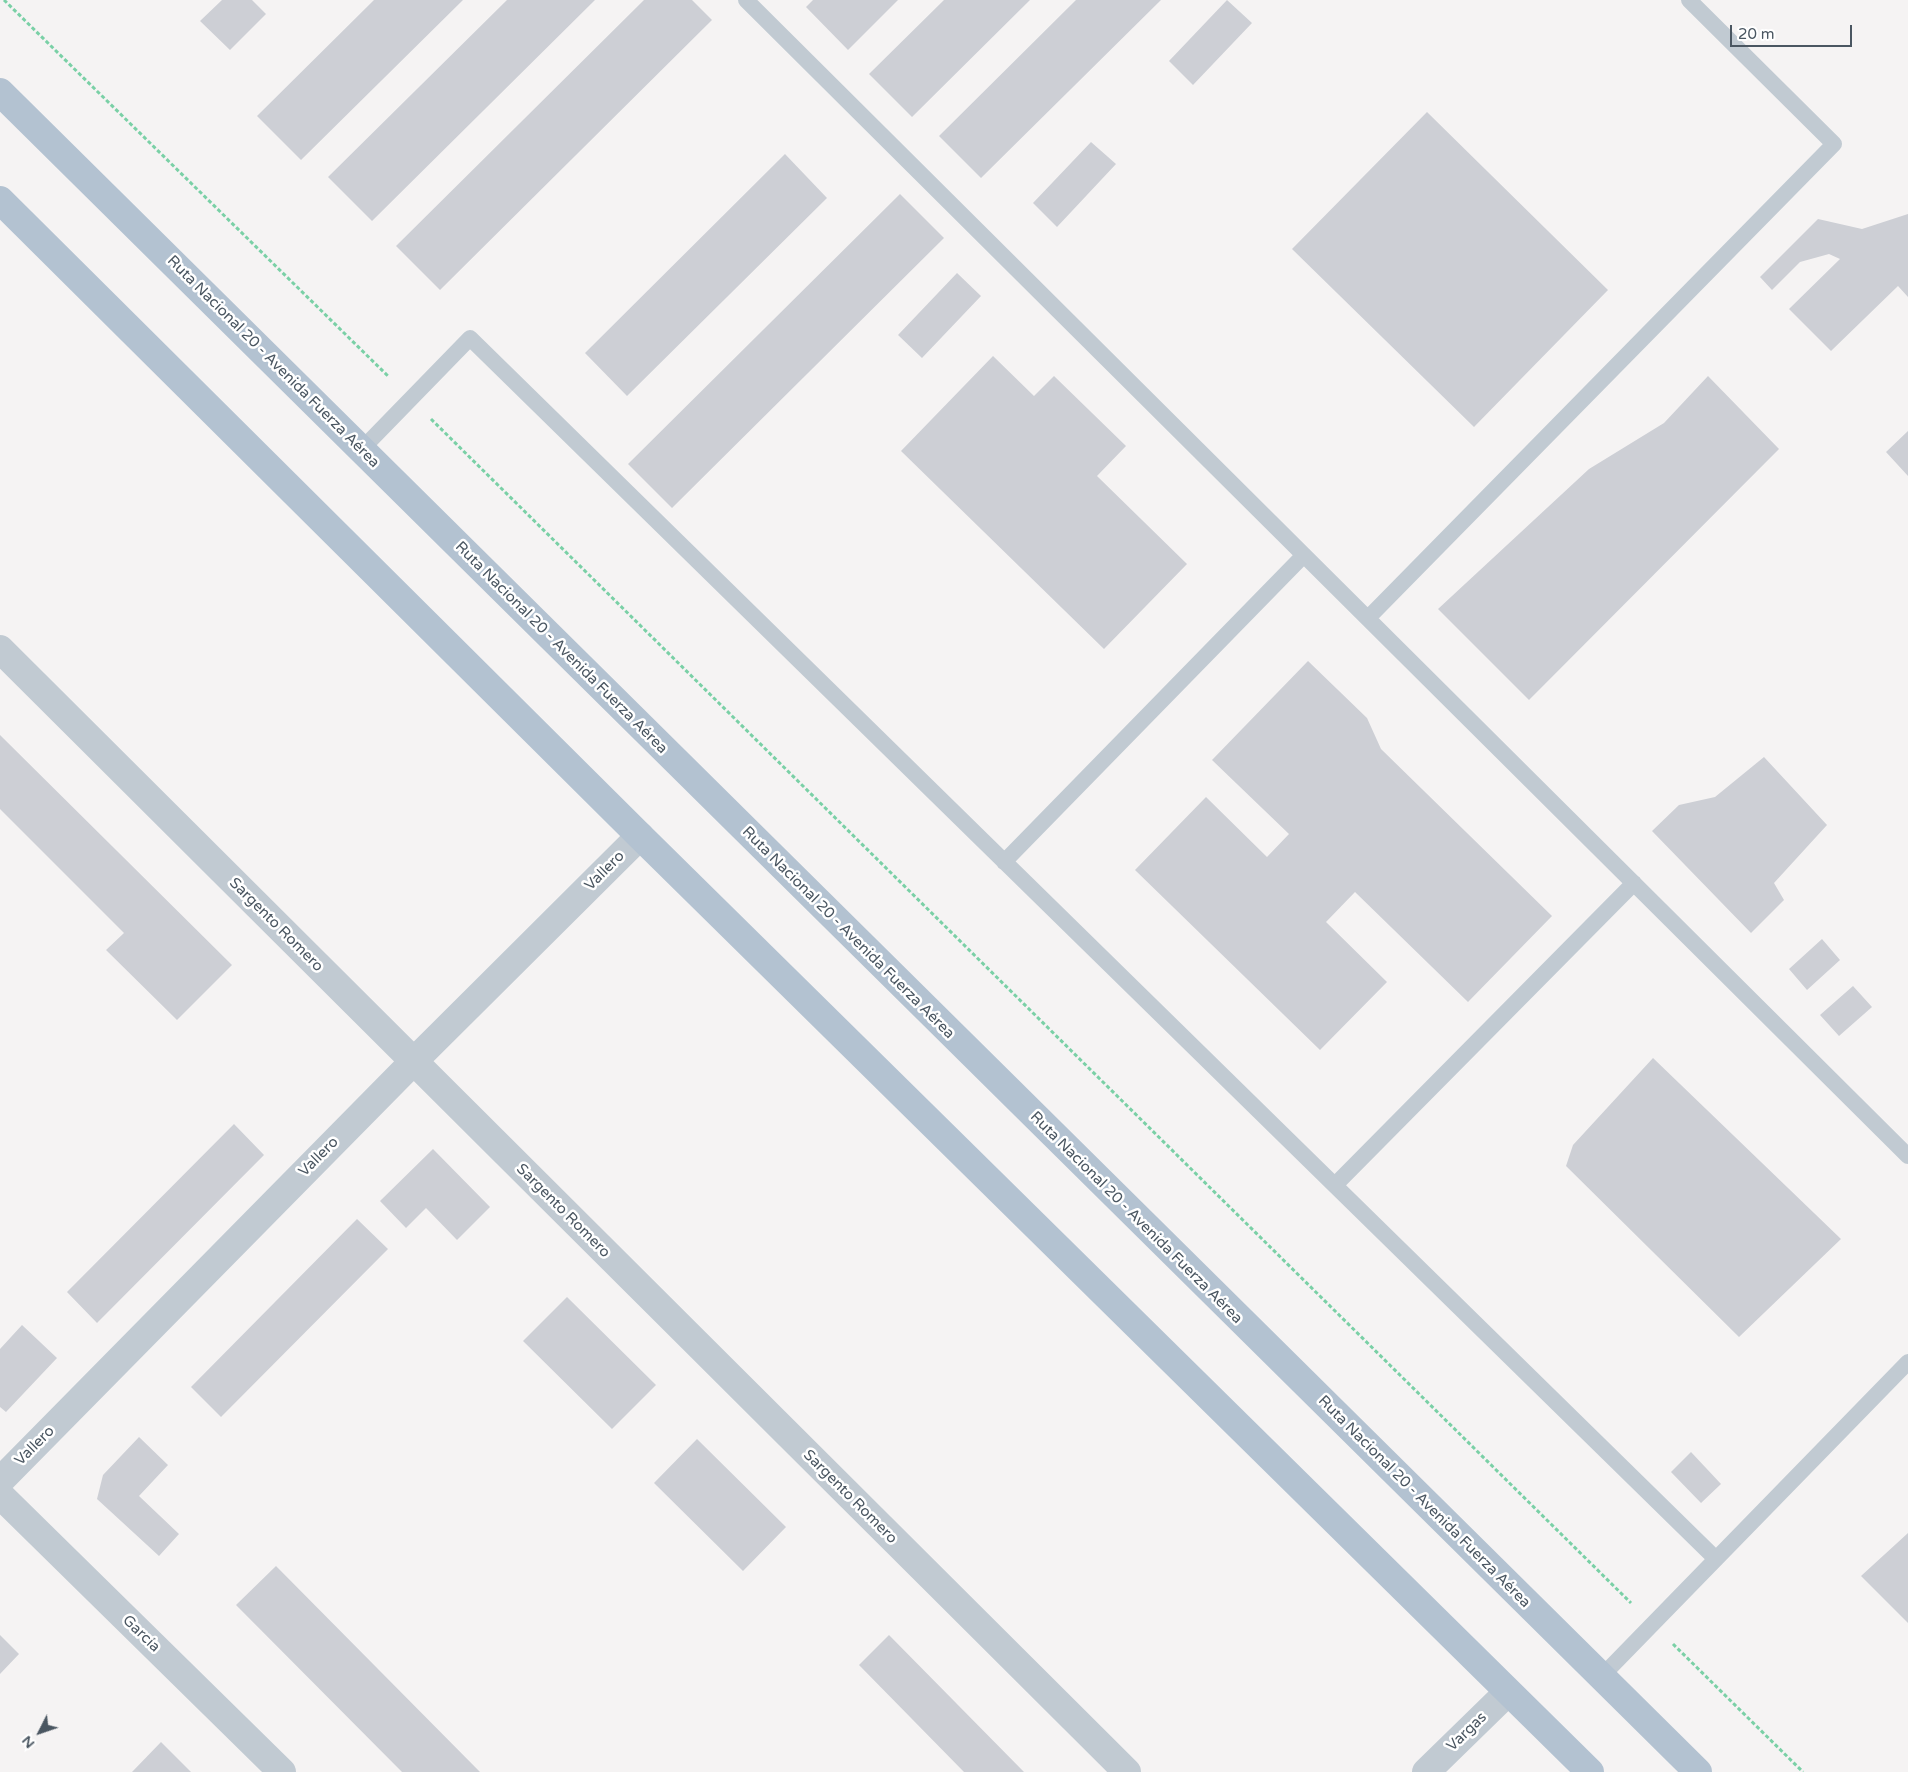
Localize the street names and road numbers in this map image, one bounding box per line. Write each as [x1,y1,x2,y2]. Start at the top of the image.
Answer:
street label: Ruta Nacional 20 - Avenida Fuerza Aérea [163,252,383,472]
street label: Ruta Nacional 20 - Avenida Fuerza Aérea [451,538,671,758]
street label: Ruta Nacional 20 - Avenida Fuerza Aérea [738,823,958,1043]
street label: Vallero [581,847,629,895]
street label: Sargento Romero [225,874,327,976]
street label: Ruta Nacional 20 - Avenida Fuerza Aérea [1026,1108,1246,1328]
street label: Vallero [295,1133,343,1181]
street label: Sargento Romero [512,1160,614,1262]
street label: Ruta Nacional 20 - Avenida Fuerza Aérea [1314,1392,1534,1612]
street label: Vallero [11,1422,59,1470]
street label: Sargento Romero [799,1446,901,1548]
street label: García [118,1612,164,1656]
street label: Vargas [1443,1709,1491,1755]

